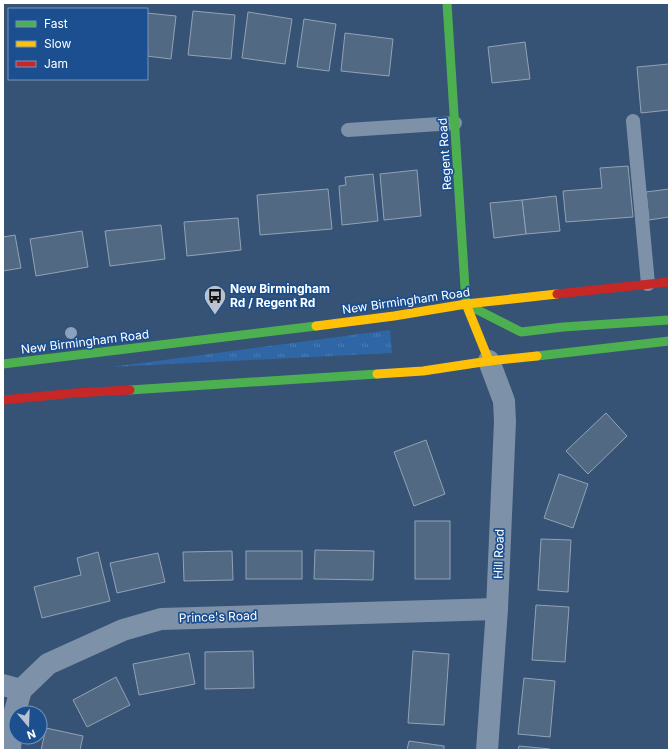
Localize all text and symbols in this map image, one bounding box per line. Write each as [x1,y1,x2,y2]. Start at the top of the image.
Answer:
legend [8,8,148,80]
text: Fast [44,16,68,31]
text: Slow [44,36,72,51]
text: Jam [44,56,68,71]
street label: Regent Road [435,117,455,191]
place label: New Birmingham Rd / Regent Rd [230,281,330,310]
bus stop icon: New Birmingham Rd / Regent Rd [202,283,228,316]
street label: New Birmingham Road [341,284,471,317]
street label: New Birmingham Road [20,326,150,357]
street label: Hill Road [490,529,507,579]
street label: Prince's Road [179,608,257,625]
north arrow [8,705,48,745]
text: N [25,726,38,742]

